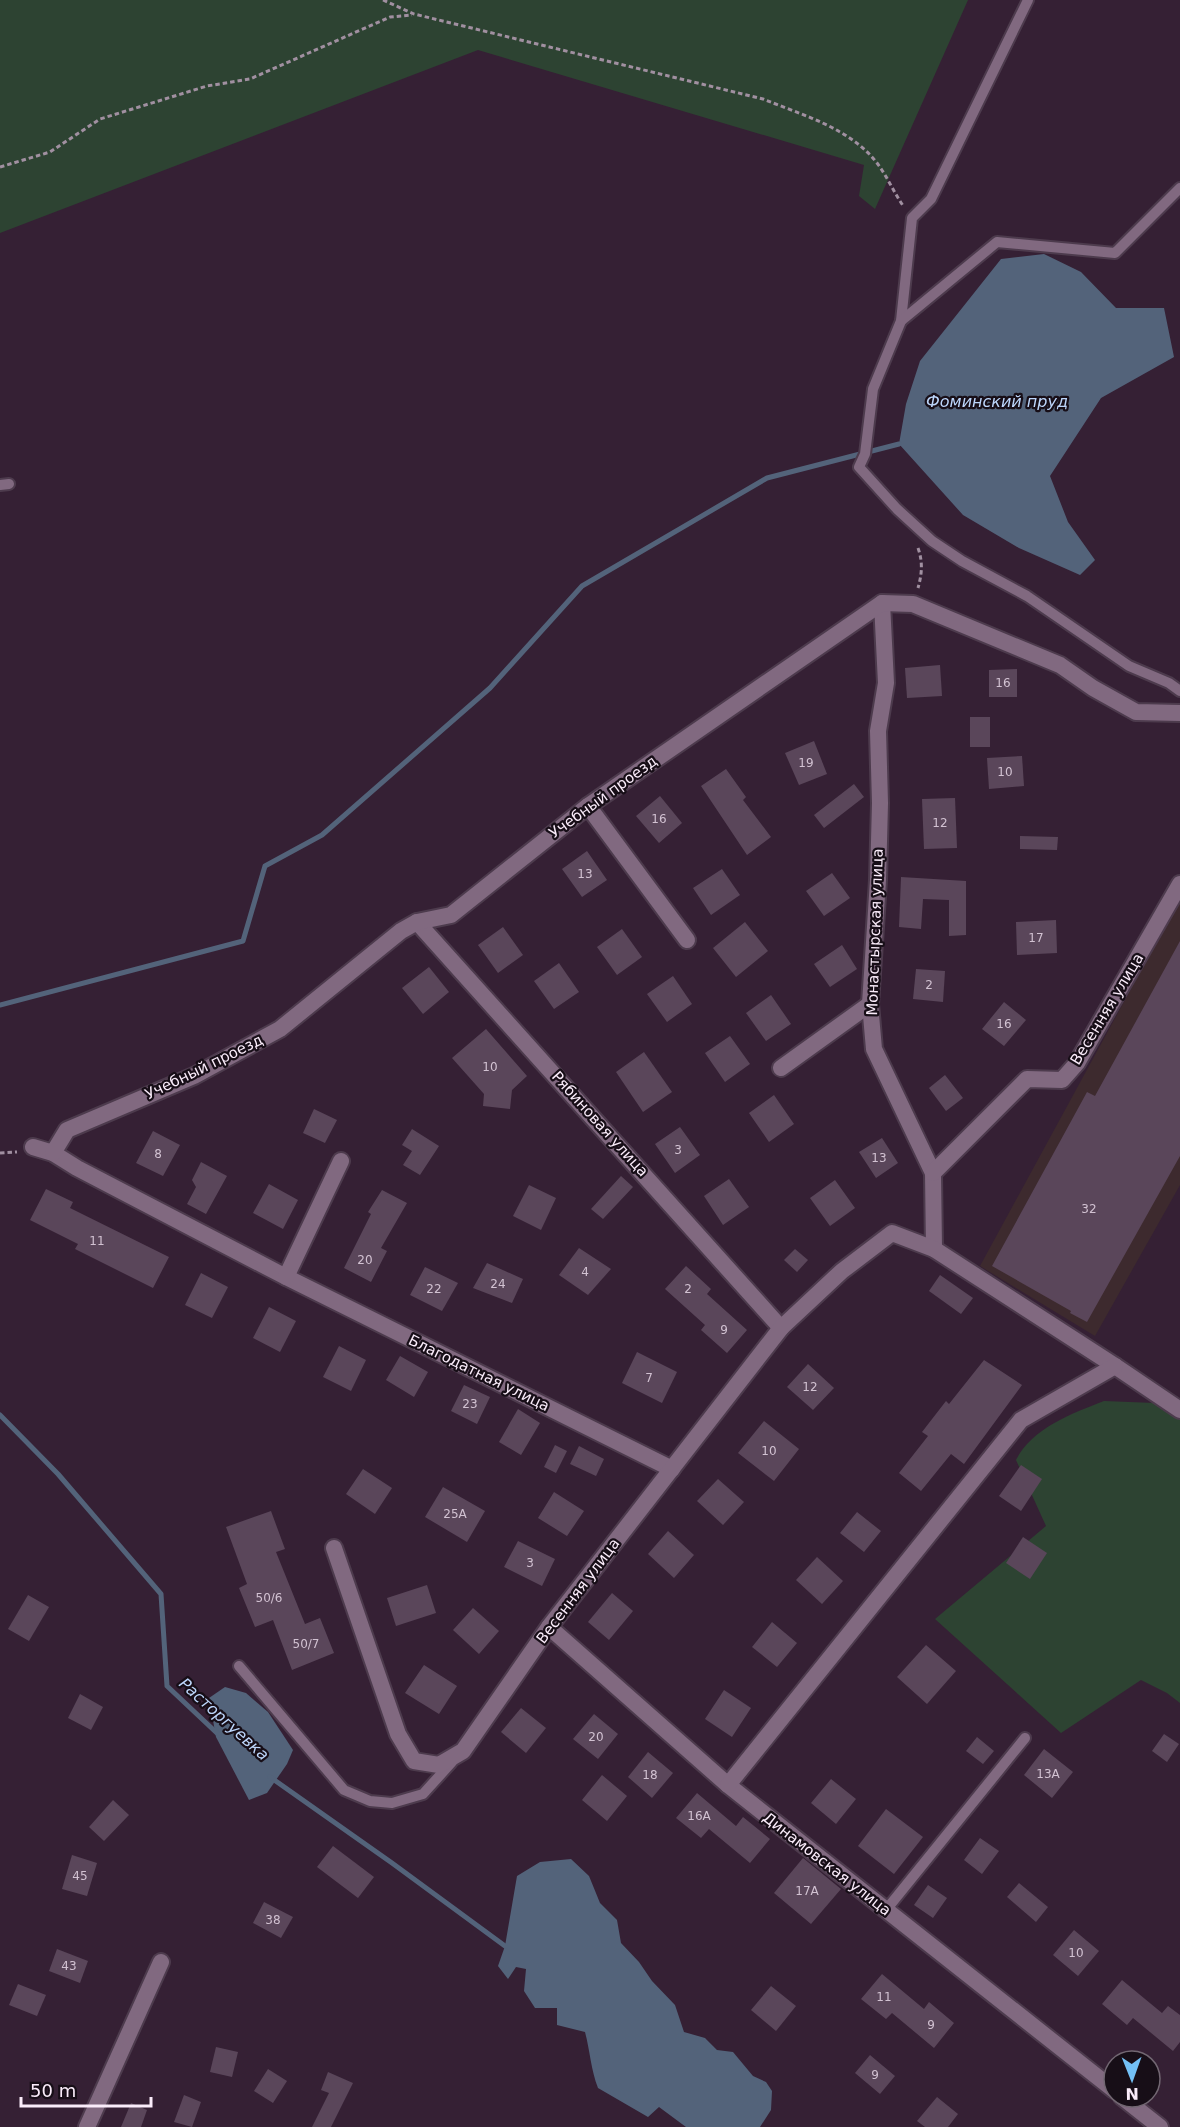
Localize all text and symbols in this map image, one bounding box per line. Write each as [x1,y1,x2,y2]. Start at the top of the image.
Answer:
water label: Фоминский пруд [926,392,1068,411]
house number: 16 [995,676,1011,690]
street label: Учебный проезд [546,752,660,842]
house number: 19 [798,756,814,770]
house number: 10 [997,765,1013,779]
house number: 16 [651,812,667,826]
house number: 12 [932,816,948,830]
street label: Монастырская улица [863,848,887,1016]
house number: 13 [577,867,593,881]
house number: 17 [1028,931,1044,945]
street label: Весенняя улица [1067,950,1147,1068]
house number: 2 [925,978,933,992]
house number: 16 [996,1017,1012,1031]
street label: Учебный проезд [142,1031,266,1103]
house number: 10 [482,1060,498,1074]
street label: Рябиновая улица [548,1068,652,1180]
house number: 3 [674,1143,682,1157]
house number: 8 [154,1147,162,1161]
house number: 13 [871,1151,887,1165]
house number: 32 [1081,1202,1097,1216]
house number: 11 [89,1234,105,1248]
house number: 20 [357,1253,373,1267]
house number: 4 [581,1265,589,1279]
house number: 24 [490,1277,506,1291]
house number: 22 [426,1282,442,1296]
house number: 2 [684,1282,692,1296]
house number: 9 [720,1323,728,1337]
street label: Благодатная улица [405,1331,553,1415]
house number: 7 [645,1371,653,1385]
house number: 12 [802,1380,818,1394]
house number: 23 [462,1397,478,1411]
house number: 10 [761,1444,777,1458]
house number: 25А [443,1507,468,1521]
street label: Весенняя улица [533,1535,623,1647]
house number: 3 [526,1556,534,1570]
house number: 50/6 [256,1591,282,1605]
house number: 50/7 [293,1637,319,1651]
water label: Расторгуевка [175,1674,273,1764]
house number: 20 [588,1730,604,1744]
house number: 13А [1036,1767,1061,1781]
house number: 18 [642,1768,658,1782]
street label: Динамовская улица [759,1808,895,1920]
house number: 16А [687,1809,712,1823]
house number: 45 [72,1869,88,1883]
house number: 17А [795,1884,820,1898]
house number: 38 [265,1913,281,1927]
house number: 10 [1068,1946,1084,1960]
house number: 43 [61,1959,77,1973]
house number: 11 [876,1990,892,2004]
house number: 9 [927,2018,935,2032]
north arrow [1102,2049,1162,2109]
house number: 9 [871,2068,879,2082]
scale bar [21,2070,152,2108]
text: 50 m [30,2080,76,2101]
text: N [1125,2084,1139,2103]

